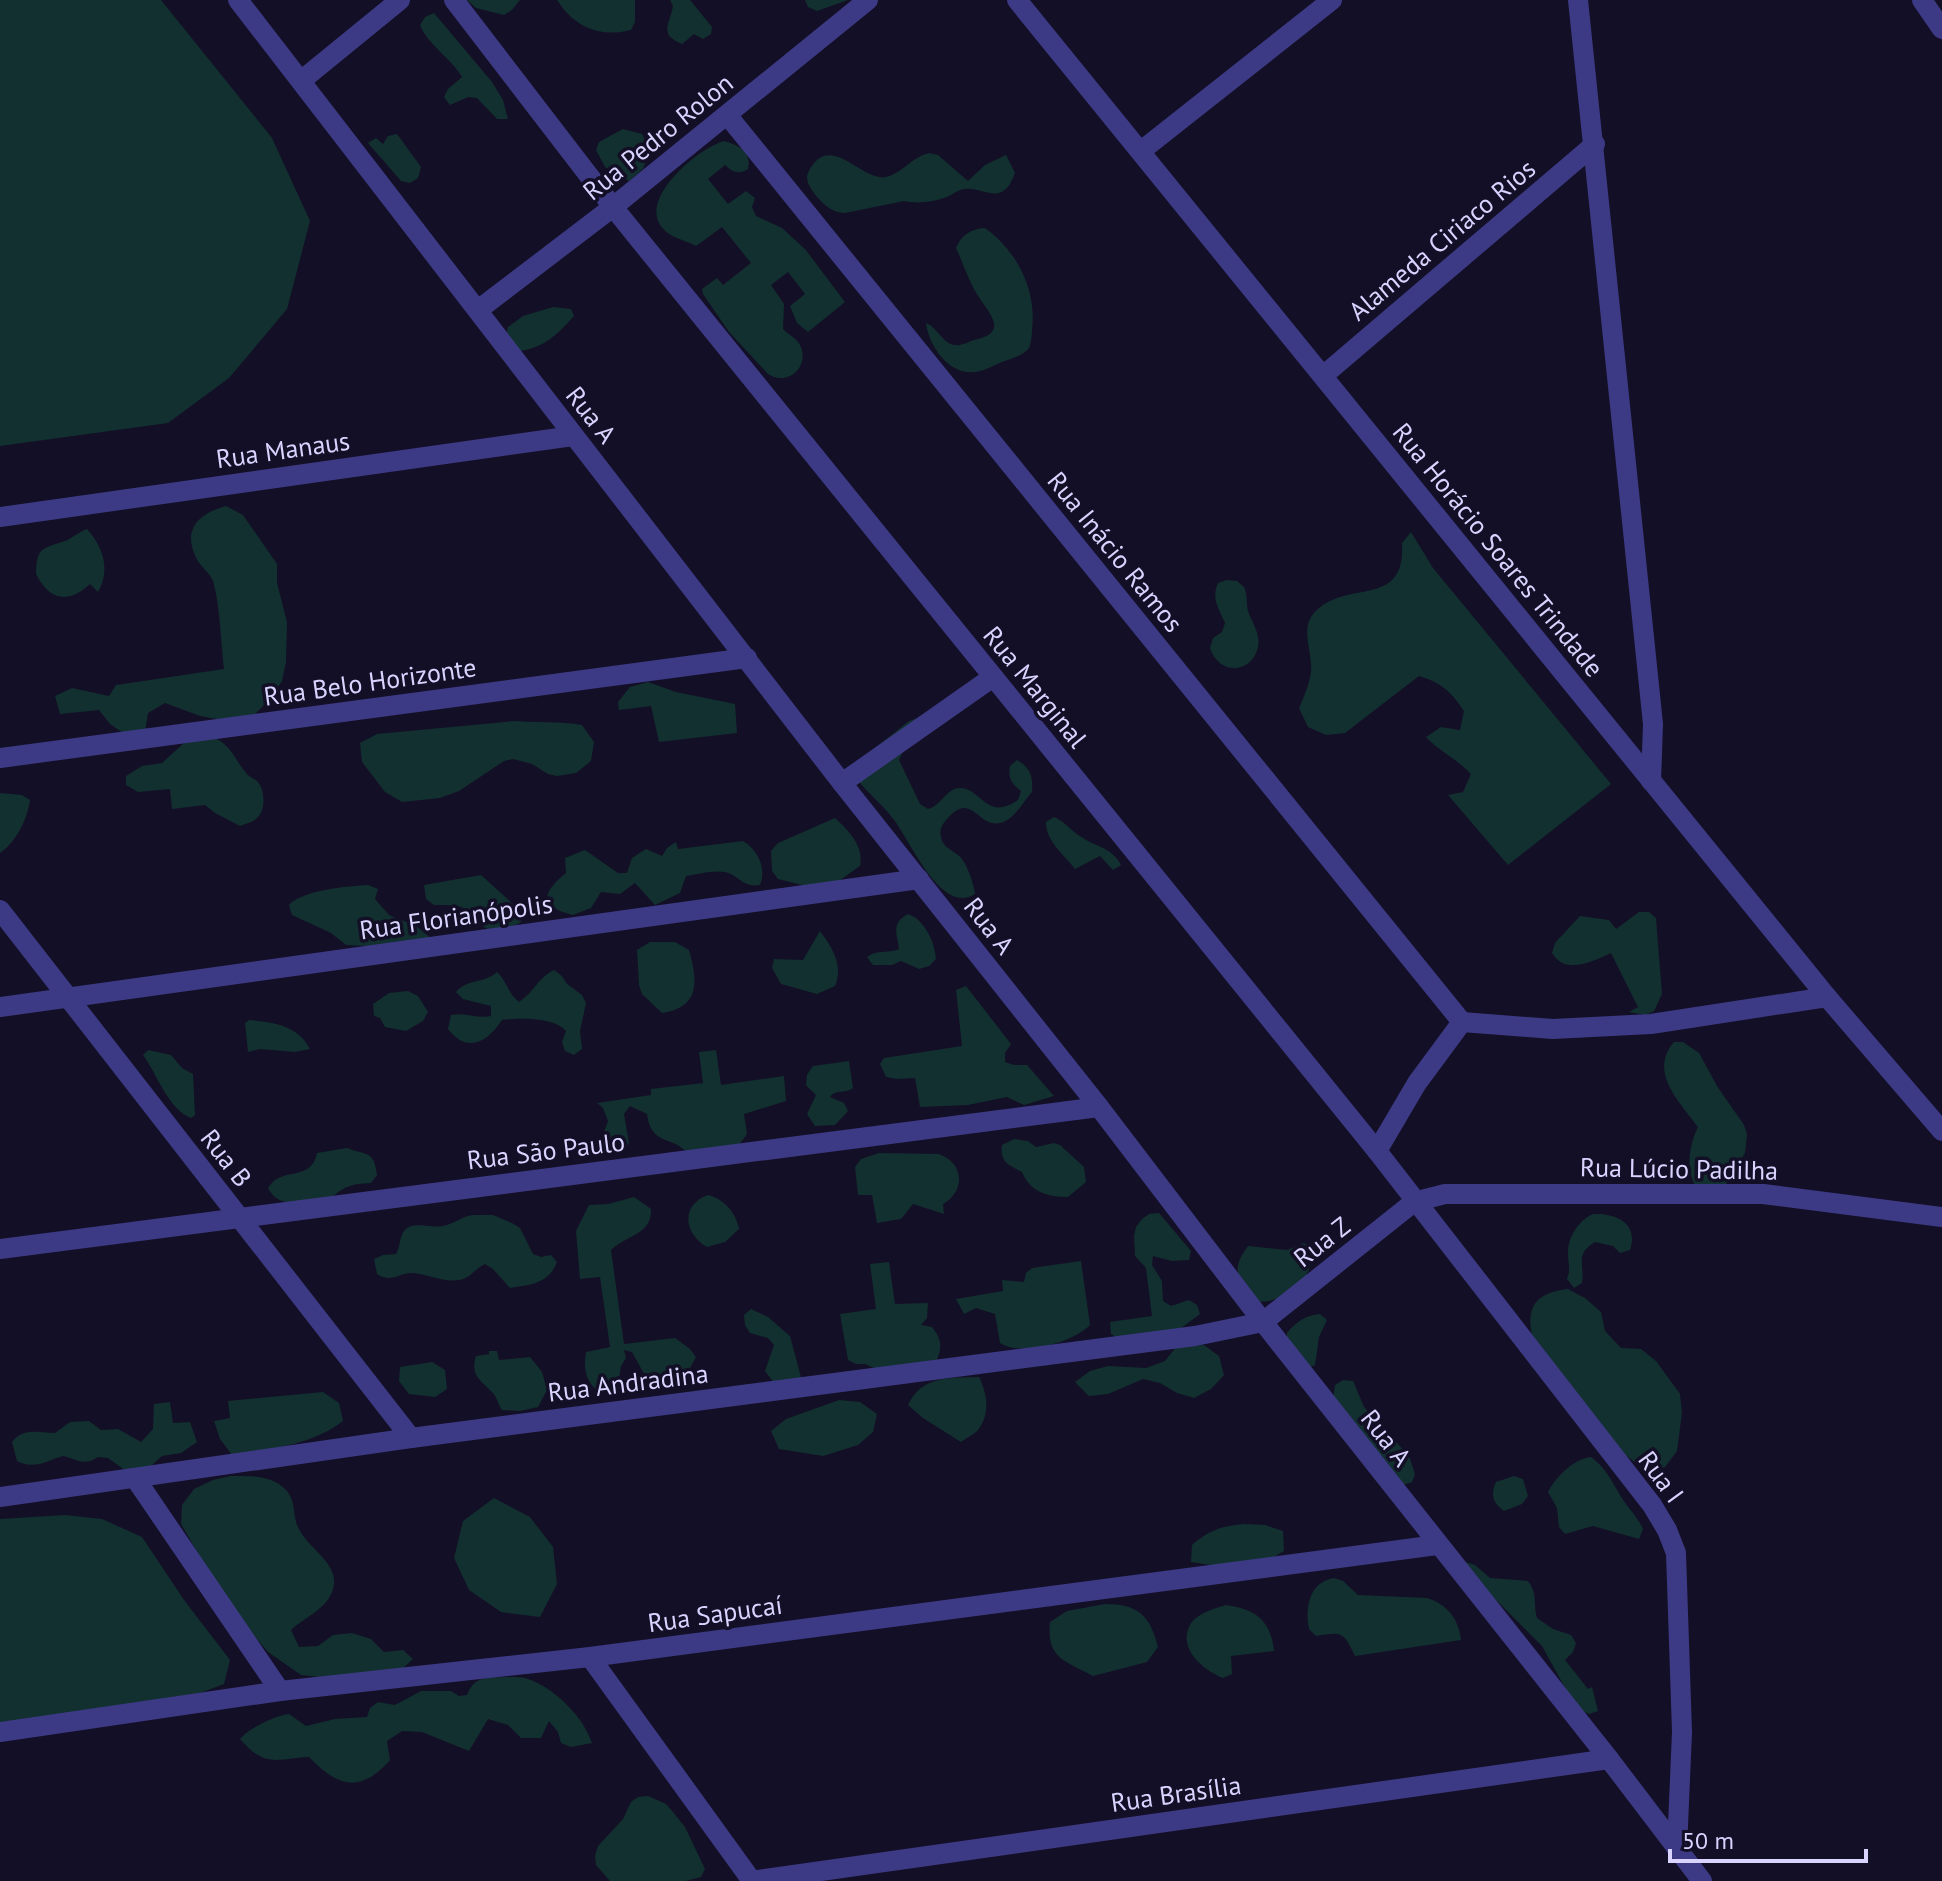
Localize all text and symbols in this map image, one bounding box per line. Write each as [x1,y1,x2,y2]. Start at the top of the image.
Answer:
street label: Rua Pedro Rolon [576,66,739,207]
street label: Alameda Ciriaco Rios [1342,152,1542,327]
street label: Rua A [559,380,624,450]
street label: Rua Horácio Soares Trindade [1386,416,1611,683]
street label: Rua Manaus [214,424,352,475]
street label: Rua Inácio Ramos [1040,465,1190,639]
street label: Rua Marginal [976,619,1095,755]
street label: Rua Belo Horizonte [262,650,478,713]
street label: Rua Florianópolis [357,887,554,946]
street label: Rua A [957,891,1022,961]
street label: Rua B [194,1122,259,1193]
street label: Rua São Paulo [465,1124,627,1177]
street label: Rua Lúcio Padilha [1580,1150,1778,1187]
street label: Rua Z [1287,1209,1357,1274]
street label: Rua Andradina [546,1356,710,1409]
street label: Rua A [1354,1403,1419,1473]
street label: Rua I [1631,1444,1691,1509]
street label: Rua Sapucaí [646,1588,784,1639]
street label: Rua Brasília [1109,1768,1243,1819]
scale bar [1670,1813,1866,1863]
text: 50 m [1682,1825,1734,1856]

